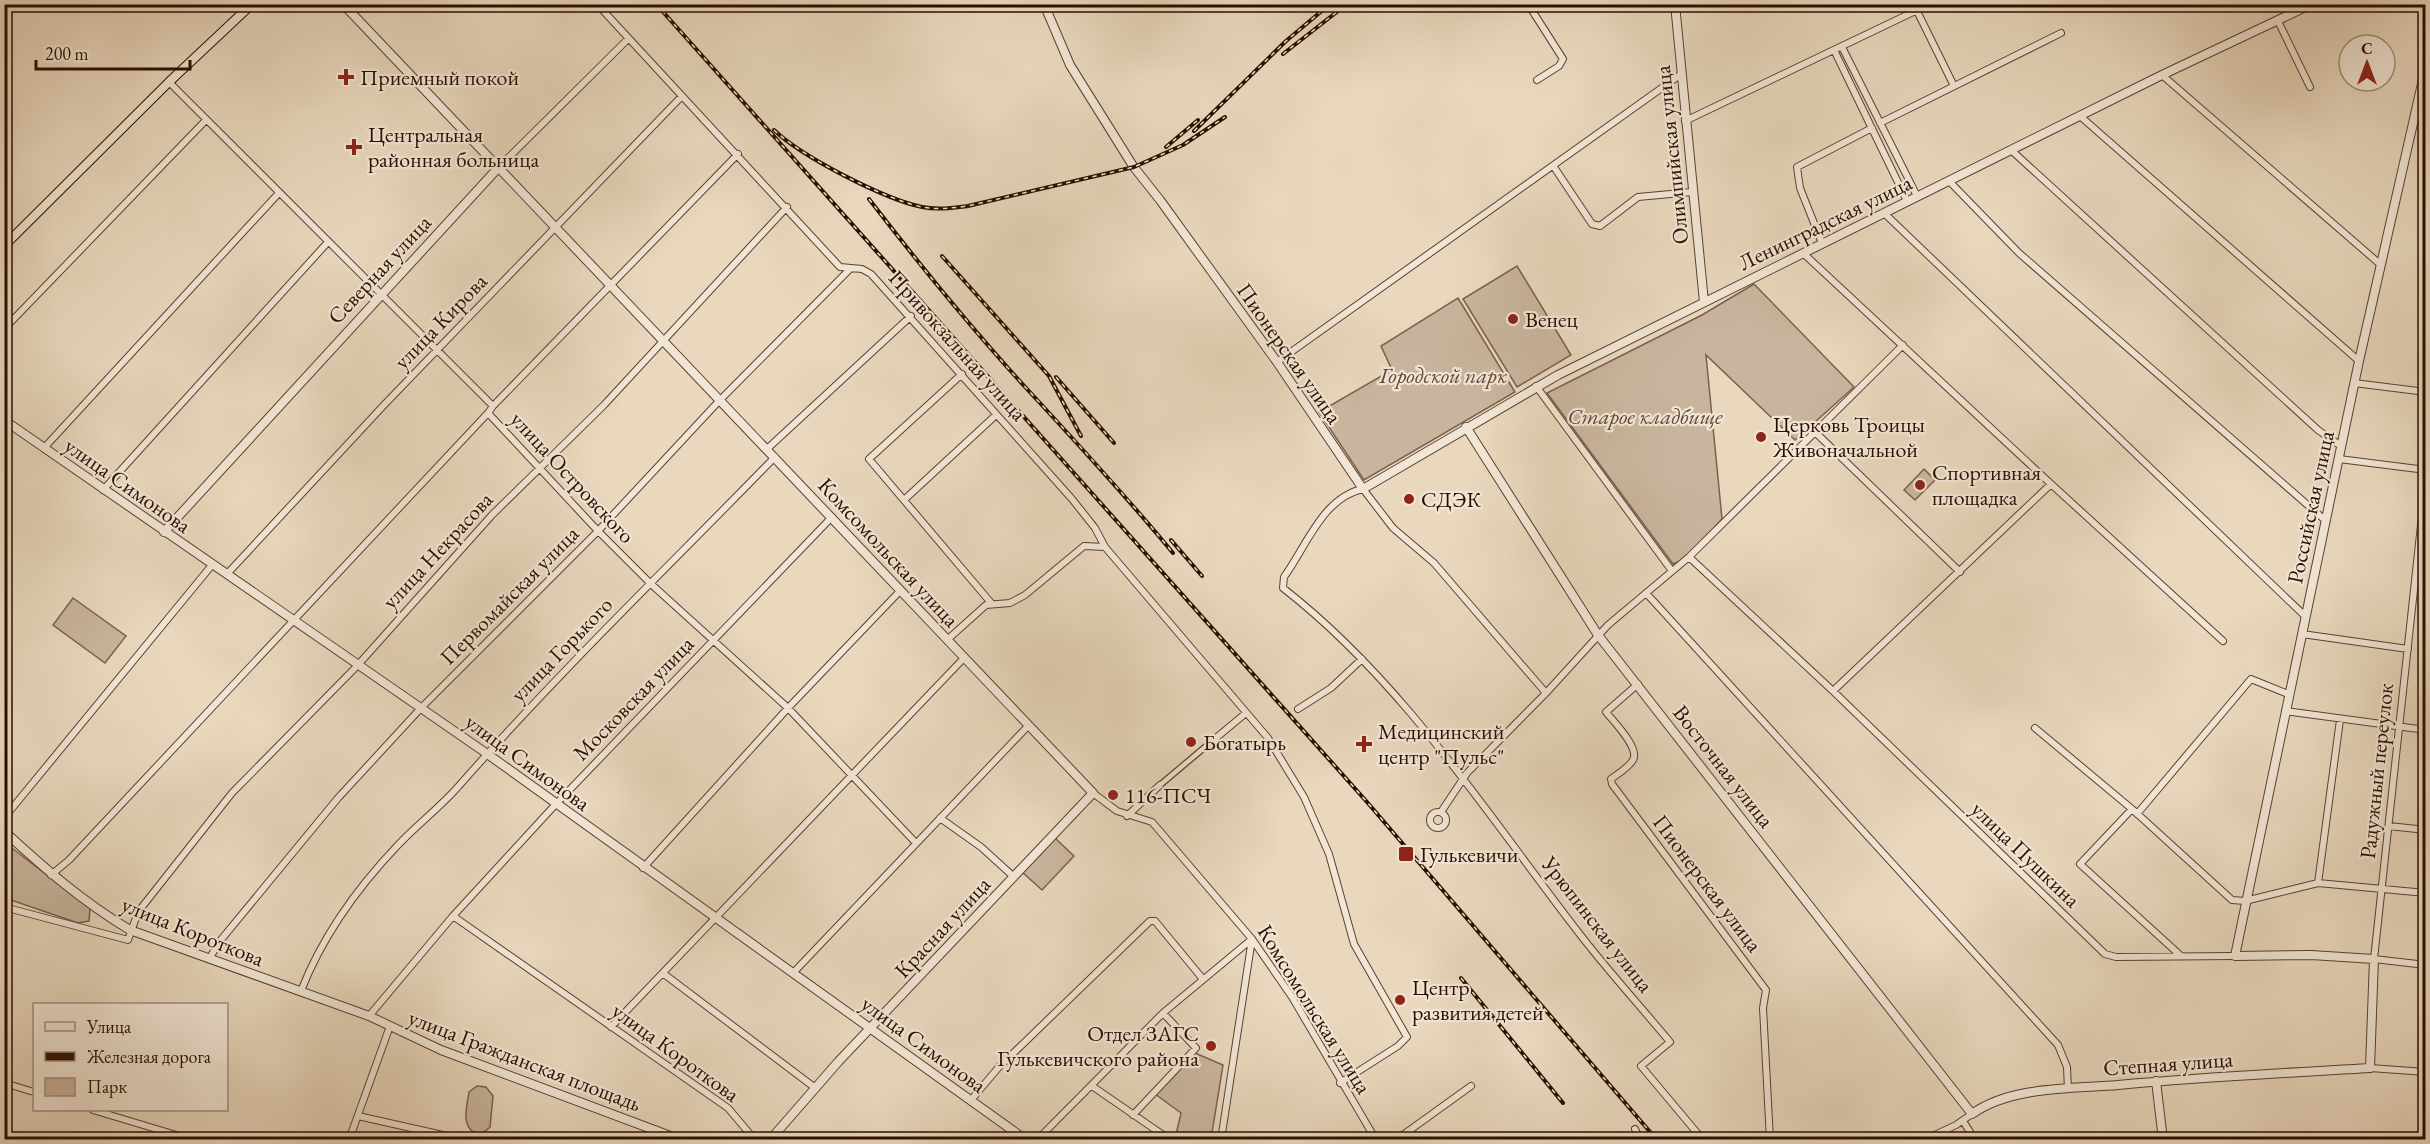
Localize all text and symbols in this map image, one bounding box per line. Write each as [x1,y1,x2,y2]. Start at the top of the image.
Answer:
scale bar [36,33,190,71]
north arrow [2337,33,2397,93]
text: С [2361,38,2373,59]
text: 200 m [45,42,89,65]
place label: Приемный покой [360,63,519,92]
street label: Олимпийская улица [1648,64,1695,246]
marker: Приемный покой [337,68,355,86]
place label: Центральная районная больница [368,120,539,174]
marker: Центральная районная больница [345,138,363,156]
street label: Ленинградская улица [1734,168,1917,277]
street label: Северная улица [321,208,438,330]
street label: Привокзальная улица [882,264,1033,427]
street label: улица Кирова [387,267,493,375]
street label: Пионерская улица [1230,277,1349,430]
place label: Венец [1525,305,1579,334]
marker: Венец [1506,312,1520,326]
park label: Городской парк [1378,361,1508,390]
park label: Старое кладбище [1567,402,1723,431]
street label: улица Островского [504,405,641,550]
place label: Церковь Троицы Живоначальной [1772,410,1925,464]
street label: Российская улица [2280,428,2341,586]
marker: Церковь Троицы Живоначальной [1754,430,1768,444]
street label: улица Симонова [59,431,197,540]
place label: Спортивная площадка [1932,458,2041,512]
street label: Комсомольская улица [812,471,966,633]
marker: Спортивная площадка [1913,478,1927,492]
street label: улица Некрасова [376,485,499,615]
place label: СДЭК [1421,485,1481,514]
marker: СДЭК [1402,492,1416,506]
street label: Первомайская улица [433,519,585,671]
street label: улица Горького [504,590,619,708]
street label: Московская улица [567,630,700,767]
street label: Радужный переулок [2353,681,2400,860]
street label: Восточная улица [1667,699,1781,834]
street label: улица Симонова [459,707,596,818]
place label: Медицинский центр "Пульс" [1378,717,1505,771]
place label: Богатырь [1203,728,1286,757]
marker: Богатырь [1184,735,1198,749]
marker: Медицинский центр "Пульс" [1355,735,1373,753]
place label: 116-ПСЧ [1125,781,1212,810]
marker: 116-ПСЧ [1106,788,1120,802]
street label: улица Пушкина [1965,795,2087,914]
street label: Пионерская улица [1646,809,1769,958]
place label: Гулькевичи [1420,840,1519,869]
marker: Гулькевичи [1397,845,1415,863]
street label: Урюпинская улица [1535,849,1660,999]
street label: Красная улица [888,870,997,984]
street label: улица Короткова [117,890,269,973]
street label: Комсомольская улица [1251,919,1379,1100]
place label: Центр развития детей [1412,973,1544,1027]
street label: улица Симонова [855,989,992,1100]
marker: Центр развития детей [1393,993,1407,1007]
street label: улица Короткова [606,996,746,1109]
legend [33,1003,228,1111]
street label: улица Гражданская площадь [404,1003,646,1118]
text: Улица [86,1015,132,1038]
place label: Отдел ЗАГС Гулькевичского района [997,1019,1199,1073]
marker: Отдел ЗАГС Гулькевичского района [1204,1039,1218,1053]
street label: Степная улица [2102,1044,2234,1083]
text: Железная дорога [86,1045,212,1068]
text: Парк [87,1075,127,1098]

